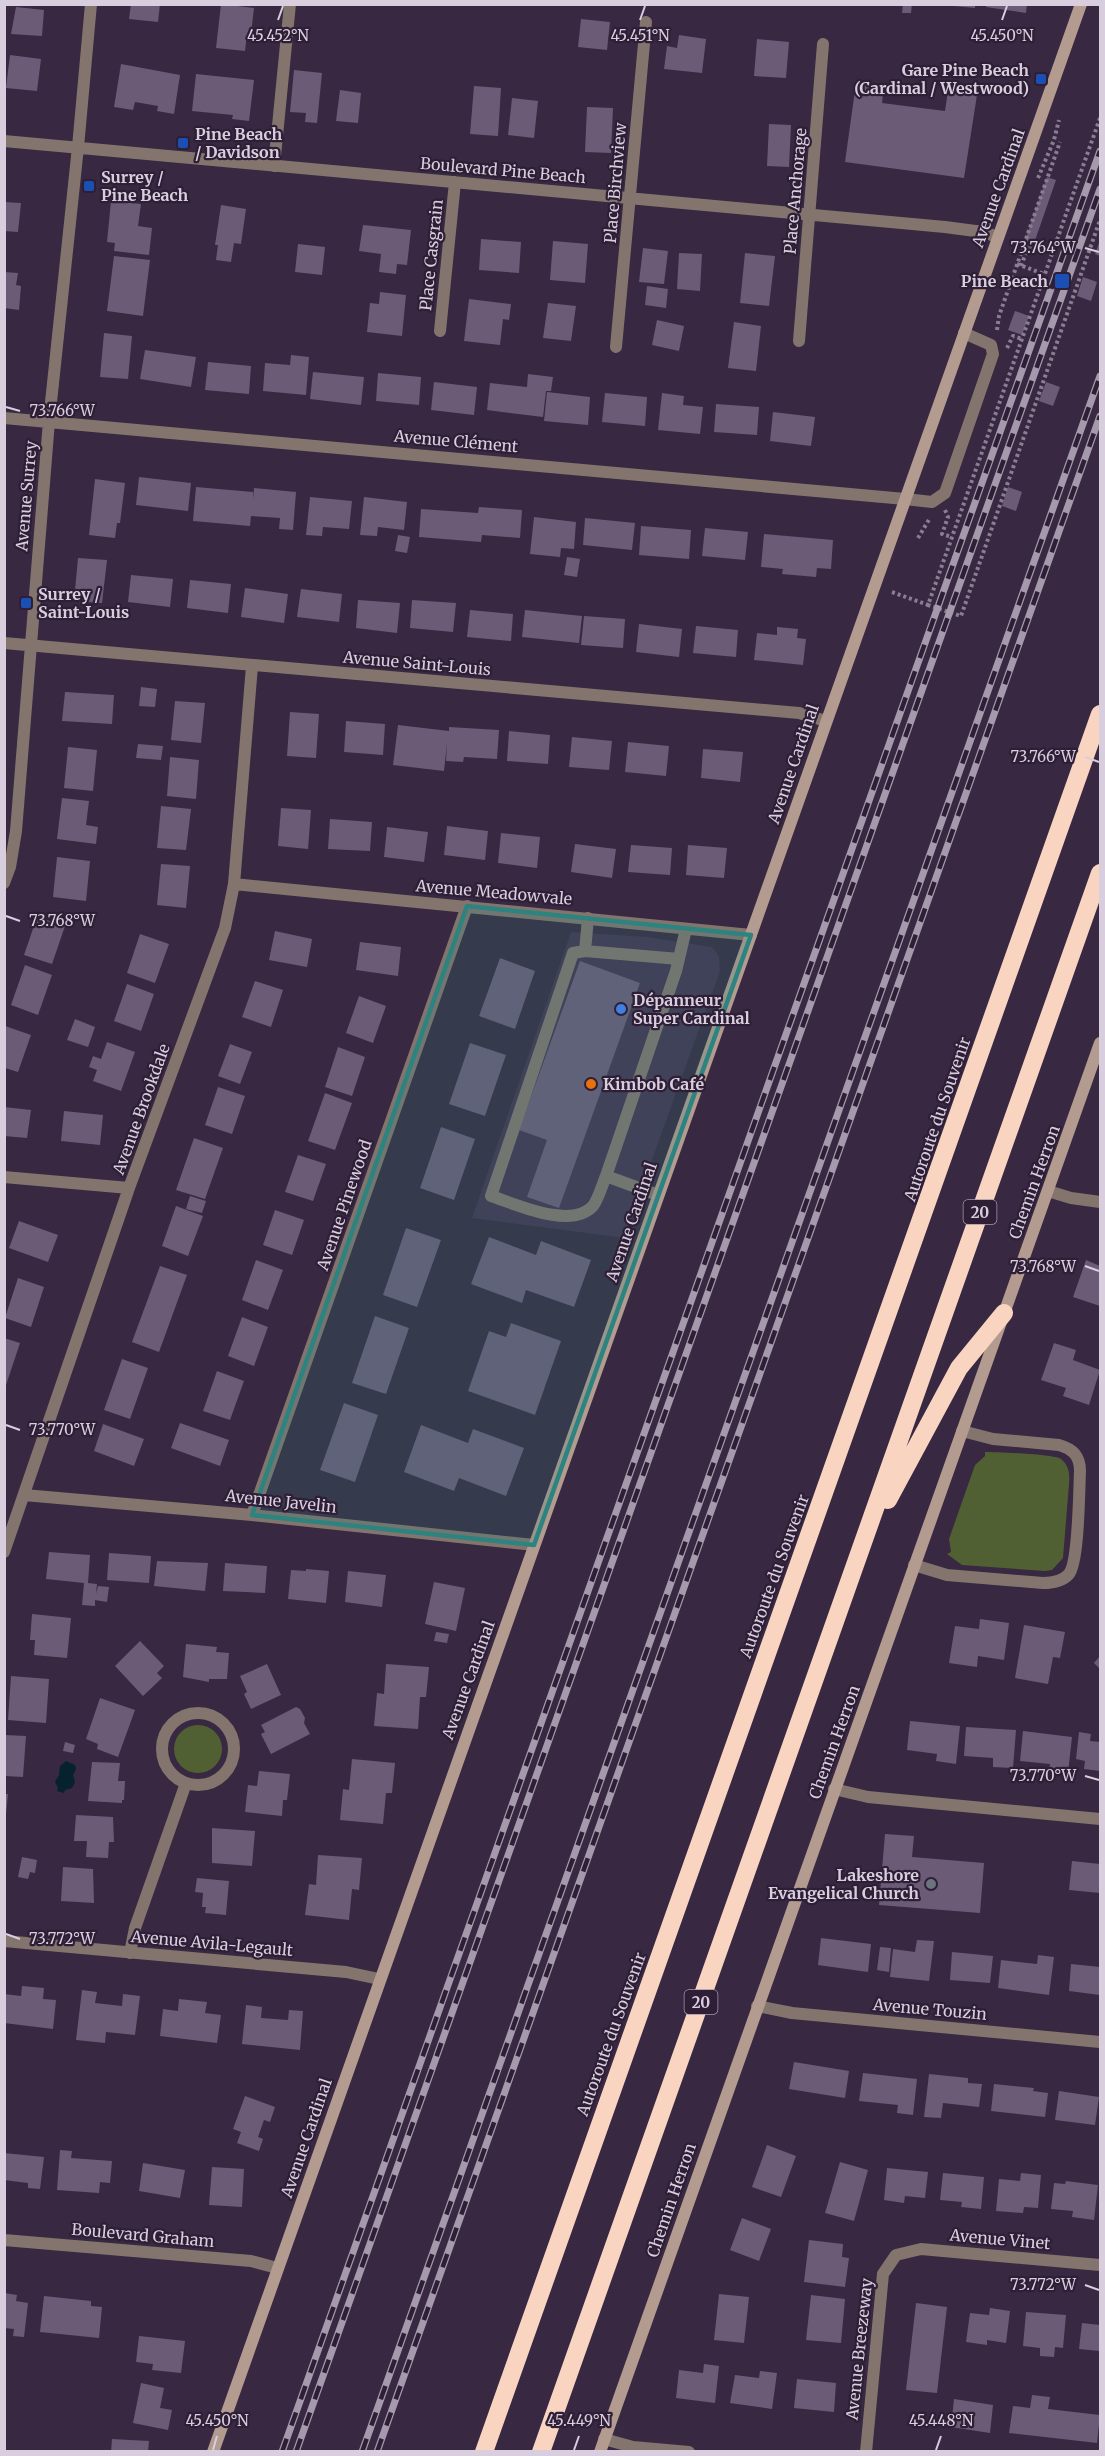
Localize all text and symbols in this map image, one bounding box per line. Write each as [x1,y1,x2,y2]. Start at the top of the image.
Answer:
text: 45.452°N [247,26,309,45]
text: 45.451°N [610,26,670,45]
text: 45.450°N [970,26,1034,45]
place label: Gare Pine Beach (Cardinal / Westwood) [854,60,1029,98]
marker: Gare Pine Beach (Cardinal / Westwood) [1034,72,1048,86]
street label: Place Birchview [600,122,630,244]
place label: Pine Beach / Davidson [195,124,282,162]
street label: Avenue Cardinal [967,126,1029,251]
street label: Place Anchorage [780,127,810,255]
marker: Pine Beach / Davidson [176,136,190,150]
street label: Boulevard Pine Beach [419,153,587,187]
place label: Surrey / Pine Beach [101,167,188,205]
marker: Surrey / Pine Beach [82,179,96,193]
street label: Place Casgrain [415,198,447,312]
text: 73.764°W [1011,238,1076,257]
place label: Pine Beach [961,271,1048,291]
marker: Pine Beach [1053,272,1071,290]
text: 73.766°W [29,401,96,420]
street label: Avenue Clément [392,426,520,456]
street label: Avenue Surrey [11,439,41,553]
place label: Surrey / Saint-Louis [38,584,129,622]
marker: Surrey / Saint-Louis [19,596,33,610]
street label: Avenue Saint-Louis [341,646,492,679]
street label: Avenue Cardinal [763,702,823,827]
text: 73.766°W [1010,747,1077,766]
street label: Avenue Meadowvale [414,875,573,909]
text: 73.768°W [29,911,96,930]
place label: Dépanneur Super Cardinal [633,990,750,1028]
marker: Dépanneur Super Cardinal [614,1002,628,1016]
street label: Autoroute du Souvenir [899,1034,975,1205]
street label: Avenue Brookdale [108,1041,174,1178]
place label: Kimbob Café [603,1074,704,1094]
marker: Kimbob Café [584,1077,598,1091]
street label: Chemin Herron [1004,1122,1064,1242]
street label: Avenue Pinewood [312,1137,376,1274]
street label: Avenue Cardinal [601,1160,661,1285]
road number: 20 [964,1200,996,1224]
text: 73.768°W [1010,1257,1077,1276]
text: 73.770°W [29,1420,96,1439]
street label: Avenue Javelin [223,1485,338,1517]
street label: Autoroute du Souvenir [735,1491,813,1661]
street label: Avenue Cardinal [437,1618,499,1743]
street label: Chemin Herron [804,1682,864,1802]
text: 73.770°W [1010,1766,1077,1785]
place label: Lakeshore Evangelical Church [768,1865,919,1903]
marker: Lakeshore Evangelical Church [924,1877,938,1891]
street label: Avenue Avila-Legault [129,1926,295,1960]
text: 73.772°W [29,1929,96,1948]
street label: Autoroute du Souvenir [572,1949,650,2119]
road number: 20 [684,1990,718,2014]
street label: Avenue Touzin [871,1994,988,2024]
street label: Avenue Cardinal [276,2076,336,2201]
street label: Chemin Herron [642,2140,700,2260]
street label: Boulevard Graham [71,2219,215,2251]
street label: Avenue Vinet [948,2225,1052,2253]
text: 73.772°W [1010,2275,1077,2294]
street label: Avenue Breezeway [841,2276,876,2422]
text: 45.450°N [185,2411,249,2430]
text: 45.449°N [547,2411,611,2430]
text: 45.448°N [909,2411,974,2430]

